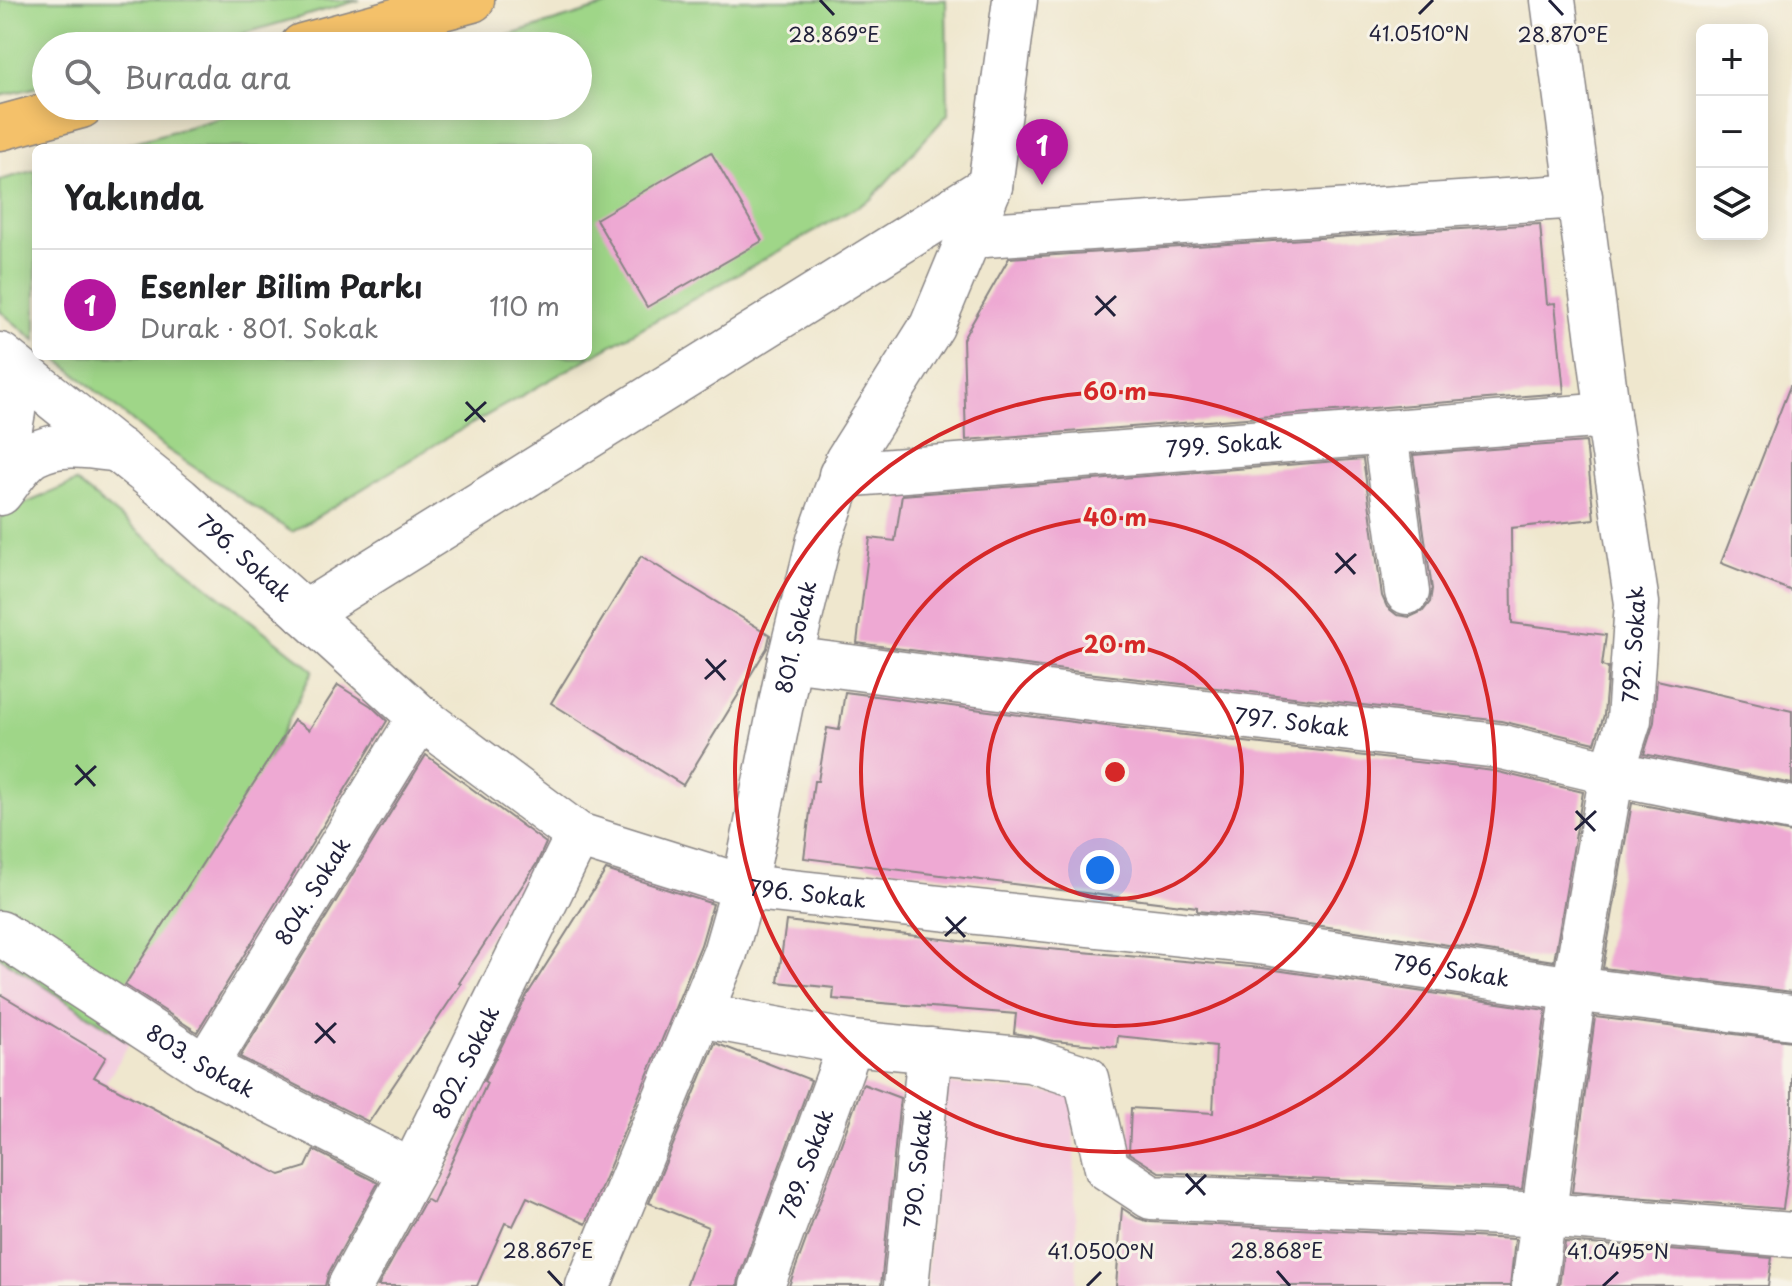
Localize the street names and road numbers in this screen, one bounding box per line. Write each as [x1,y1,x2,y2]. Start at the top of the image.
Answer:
street label: 799. Sokak [1165,423,1283,465]
street label: 796. Sokak [191,506,300,609]
street label: 801. Sokak [765,577,824,696]
street label: 792. Sokak [1612,584,1652,704]
street label: 797. Sokak [1233,698,1352,744]
street label: 804. Sokak [266,830,357,951]
street label: 796. Sokak [748,870,868,915]
street label: 796. Sokak [1391,944,1512,994]
street label: 802. Sokak [423,999,507,1124]
street label: 803. Sokak [140,1015,261,1105]
street label: 789. Sokak [770,1103,841,1223]
street label: 790. Sokak [894,1107,939,1230]

